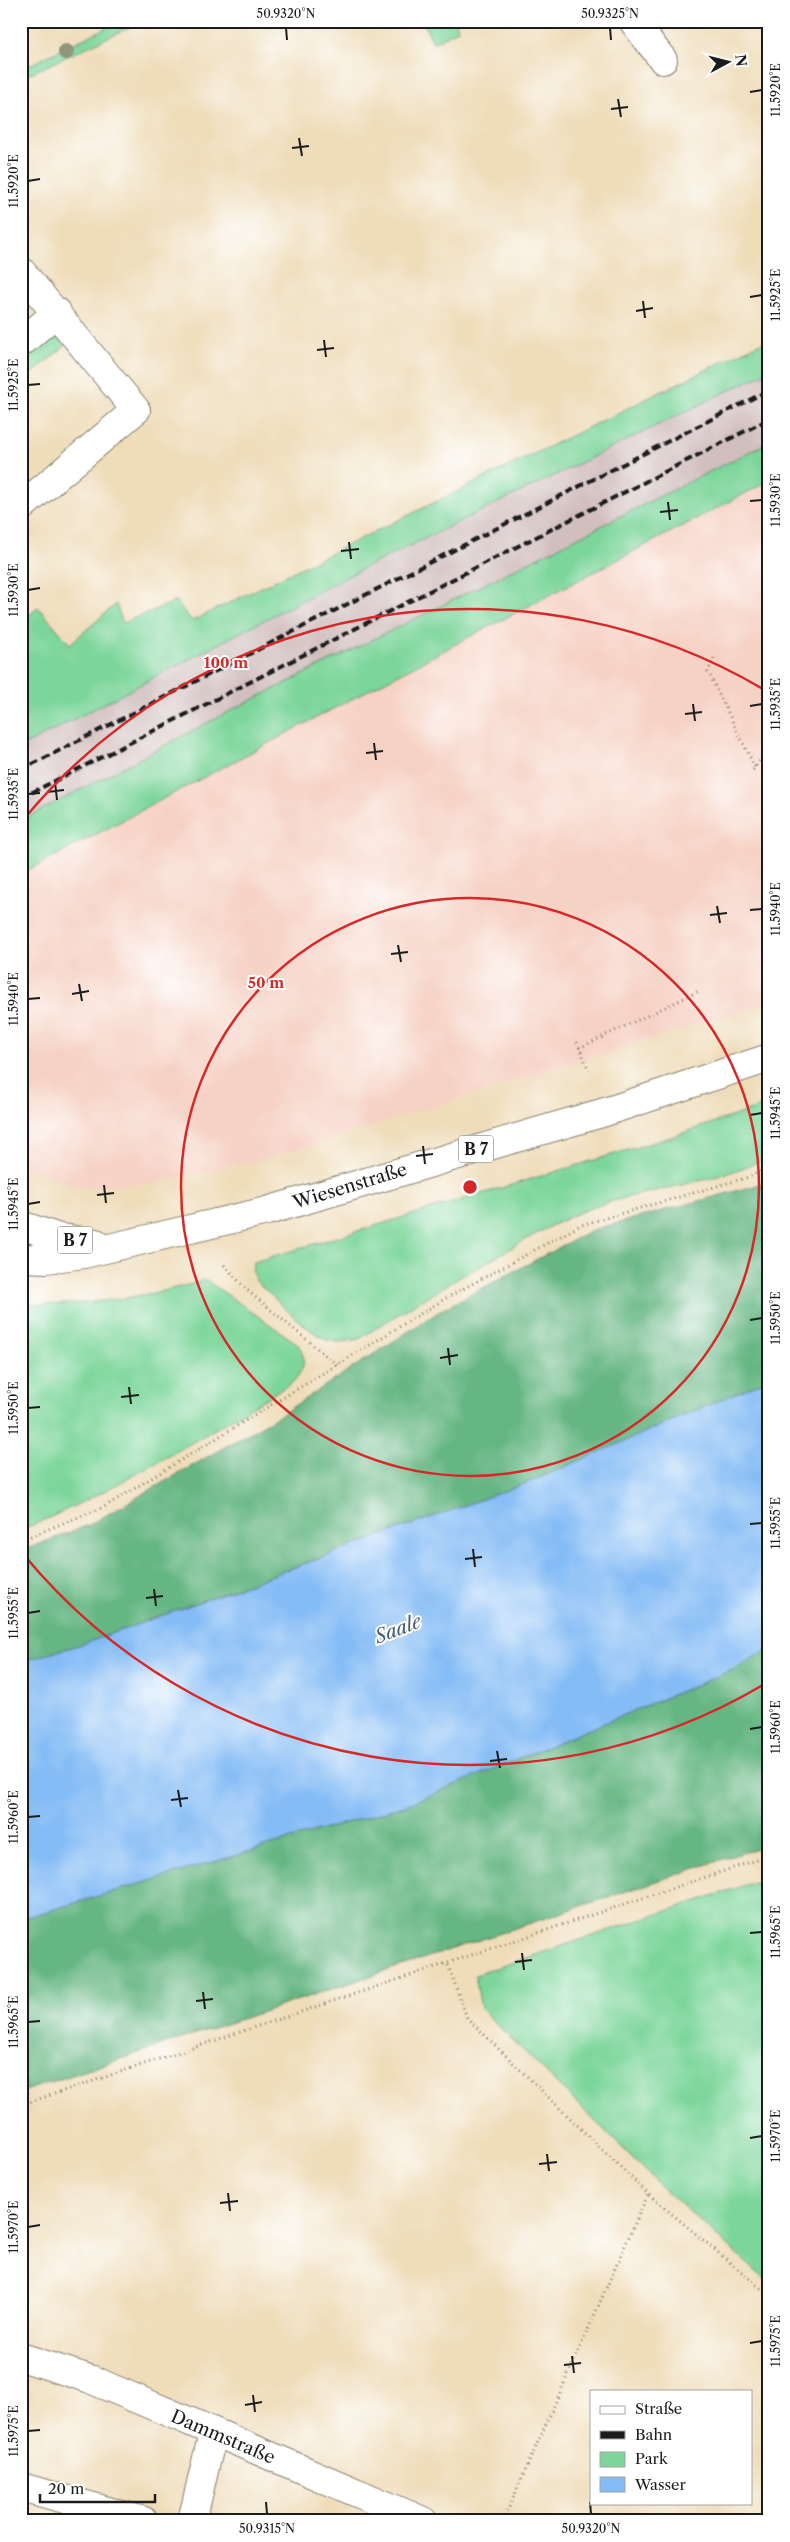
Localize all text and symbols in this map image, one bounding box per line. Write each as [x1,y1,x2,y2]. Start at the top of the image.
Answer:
text: 50.9320°N [257,6,315,21]
text: 50.9325°N [581,6,639,21]
north arrow [702,38,752,88]
text: N [731,53,751,68]
text: 11.5920°E [768,63,783,117]
text: 11.5920°E [6,154,21,208]
text: 11.5925°E [768,269,783,321]
text: 11.5925°E [6,359,21,411]
text: 11.5930°E [768,473,783,527]
text: 11.5930°E [6,563,21,617]
text: 100 m [204,653,248,672]
text: 11.5935°E [768,678,783,730]
text: 11.5935°E [6,768,21,820]
text: 11.5940°E [768,882,783,936]
text: 11.5940°E [6,972,21,1026]
text: 50 m [248,973,284,992]
text: 11.5945°E [768,1087,783,1139]
road number: B 7 [458,1136,494,1162]
street label: Wiesenstraße [289,1158,410,1214]
text: 11.5945°E [6,1178,21,1230]
centre of rings [461,1178,479,1196]
road number: B 7 [58,1226,92,1254]
text: 11.5950°E [768,1291,783,1345]
text: 11.5950°E [6,1381,21,1435]
text: 11.5955°E [768,1497,783,1549]
text: 11.5955°E [6,1587,21,1639]
water label: Saale [371,1609,425,1649]
text: 11.5960°E [768,1700,783,1754]
text: 11.5960°E [6,1790,21,1844]
text: 11.5965°E [768,1906,783,1958]
text: 11.5965°E [6,1996,21,2048]
text: 11.5970°E [768,2110,783,2162]
text: 11.5970°E [6,2201,21,2253]
text: 11.5975°E [768,2315,783,2367]
legend [590,2390,752,2504]
text: Straße [635,2399,682,2418]
text: 11.5975°E [6,2405,21,2457]
street label: Dammstraße [167,2405,279,2469]
text: Bahn [635,2425,673,2444]
text: Park [635,2449,669,2468]
scale bar [40,2472,155,2504]
text: Wasser [634,2475,686,2494]
text: 20 m [48,2479,84,2498]
text: 50.9315°N [239,2521,295,2536]
text: 50.9320°N [562,2521,620,2536]

